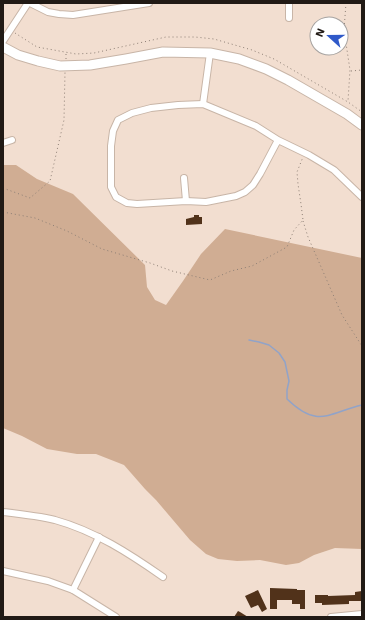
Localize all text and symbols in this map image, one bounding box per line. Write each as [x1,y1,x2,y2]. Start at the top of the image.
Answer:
north arrow [309,16,349,56]
text: N [313,26,328,39]

